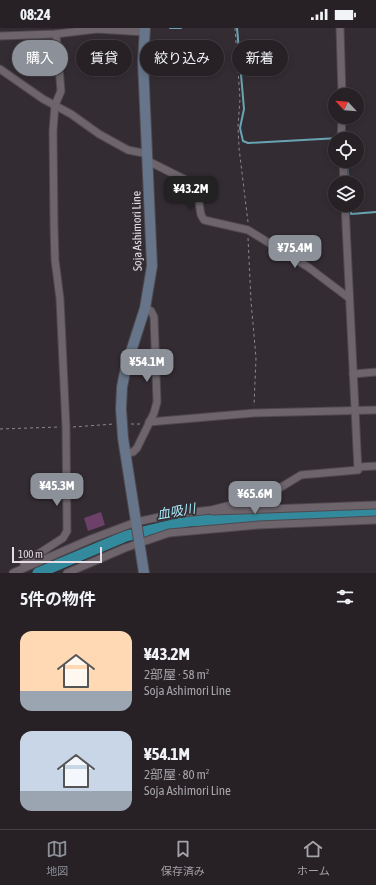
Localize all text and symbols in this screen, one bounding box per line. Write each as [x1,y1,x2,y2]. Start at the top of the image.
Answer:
text: 08:24 [20,6,51,23]
chip: 購入 [12,40,68,76]
chip: 賃貸 [76,40,132,76]
chip: 絞り込み [140,40,224,76]
chip: 新着 [232,40,288,76]
north arrow [328,88,364,124]
map controls [328,88,364,212]
button: locate [328,132,364,168]
pin: ¥43.2M [158,176,224,210]
button: layers [328,176,364,212]
text: ¥43.2M [173,181,209,196]
street label: Soja Ashimori Line [129,191,145,271]
pin: ¥75.4M [262,235,328,269]
text: ¥75.4M [277,240,313,255]
pin: ¥54.1M [114,349,180,383]
text: ¥54.1M [129,354,165,369]
pin: ¥45.3M [24,473,90,507]
text: ¥45.3M [39,478,75,493]
pin: ¥65.6M [222,481,288,515]
text: ¥65.6M [237,486,273,501]
water label: 血吸川 [156,500,199,522]
scale bar [12,545,102,564]
text: 100 m [18,548,43,560]
icon: filters [334,586,356,608]
text: 5件の物件 [20,589,96,609]
text: ¥43.2M [144,644,190,664]
icon: home [52,647,100,695]
text: 2部屋 · 58 m² [144,667,209,682]
text: Soja Ashimori Line [144,683,231,698]
text: ¥54.1M [144,744,190,764]
icon: home [52,747,100,795]
text: 2部屋 · 80 m² [144,767,209,782]
text: Soja Ashimori Line [144,783,231,798]
tab: 地図 [46,838,68,878]
tab: 保存済み [161,838,205,878]
tab: ホーム [297,838,330,878]

